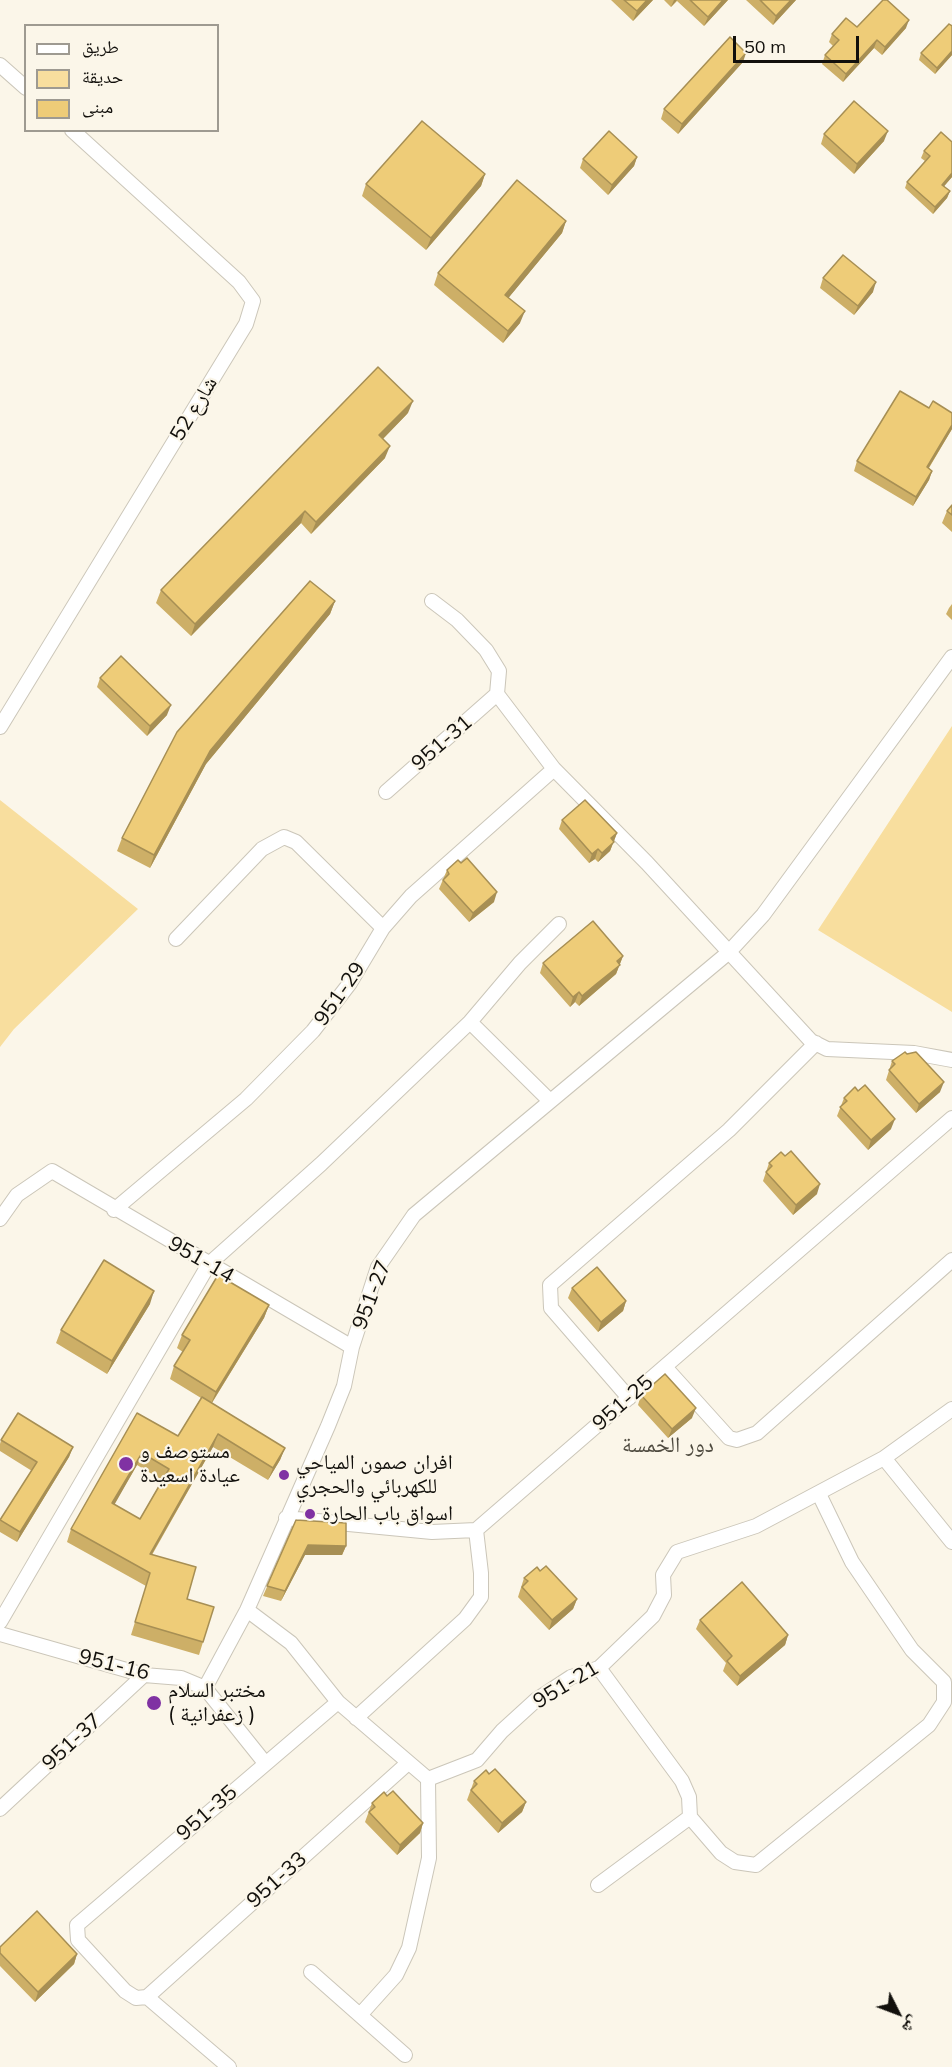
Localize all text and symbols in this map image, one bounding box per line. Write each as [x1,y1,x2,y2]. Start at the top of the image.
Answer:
legend [24,24,219,132]
scale bar [736,24,862,62]
text: طريق [82,35,119,58]
text: 50 m [744,35,786,58]
text: حديقة [82,65,123,88]
text: مبنى [82,95,113,118]
street label: شارع 52 [165,372,223,446]
street label: 951-31 [407,710,477,776]
street label: 951-29 [309,957,371,1031]
street label: 951-14 [164,1231,238,1289]
street label: 951-27 [347,1257,397,1333]
street label: 951-25 [588,1370,658,1436]
district label: دور الخمسة [622,1432,714,1458]
place label: مستوصف و عيادة اسعيدة [140,1439,240,1489]
place label: افران صمون المياحي للكهربائي والحجري [296,1450,453,1500]
marker: مستوصف و عيادة اسعيدة [117,1455,135,1473]
marker: افران صمون المياحي للكهربائي والحجري [277,1468,291,1482]
place label: اسواق باب الحارة [322,1501,453,1527]
marker: اسواق باب الحارة [303,1507,317,1521]
street label: 951-16 [76,1644,152,1686]
street label: 951-21 [529,1656,603,1714]
place label: مختبر السلام ( زعفرانية ) [168,1678,266,1728]
marker: مختبر السلام ( زعفرانية ) [145,1694,163,1712]
street label: 951-37 [37,1708,107,1776]
street label: 951-35 [172,1780,242,1846]
street label: 951-33 [242,1847,312,1913]
north arrow [868,1983,928,2043]
text: ش [898,2012,924,2038]

